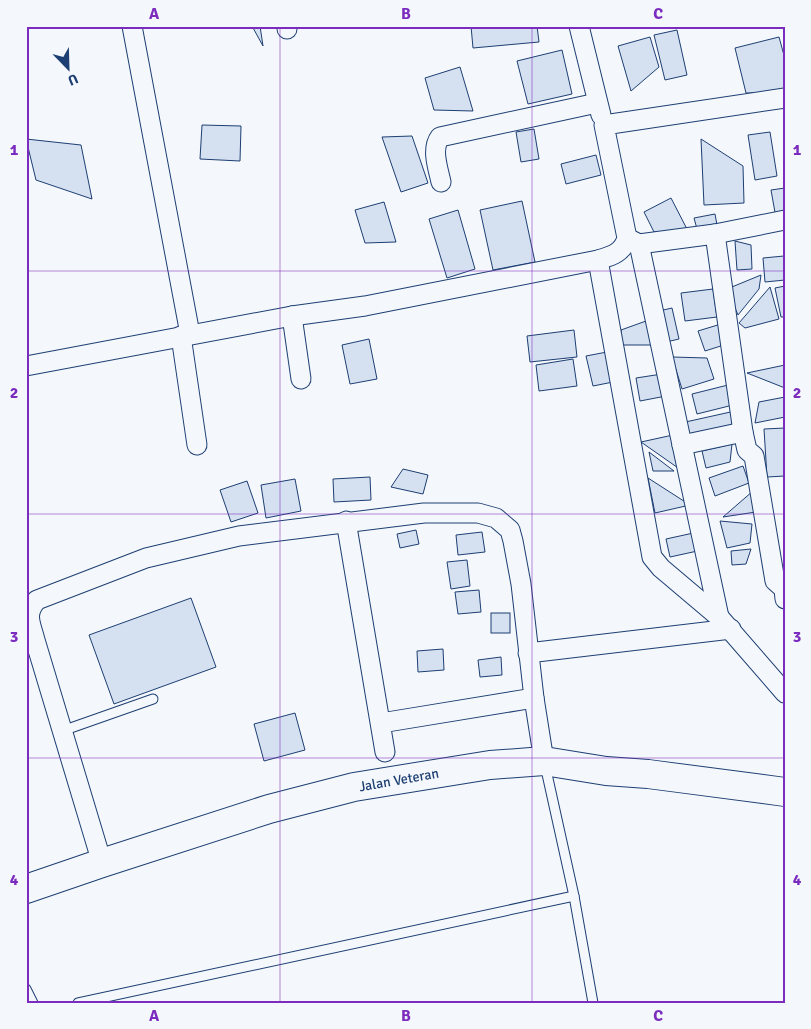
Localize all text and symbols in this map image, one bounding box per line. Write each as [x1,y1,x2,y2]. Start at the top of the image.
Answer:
text: A [149,4,160,24]
text: B [401,4,411,24]
text: C [653,4,663,24]
north arrow [42,42,92,92]
text: U [65,70,81,89]
text: 1 [10,140,19,160]
text: 1 [793,140,802,160]
text: 2 [10,383,18,403]
text: 2 [793,383,801,403]
text: 3 [10,627,18,647]
text: 3 [793,627,801,647]
street label: Jalan Veteran [358,765,440,795]
text: 4 [10,870,19,890]
text: 4 [793,870,802,890]
text: A [149,1006,160,1026]
text: B [401,1006,411,1026]
text: C [653,1006,663,1026]

